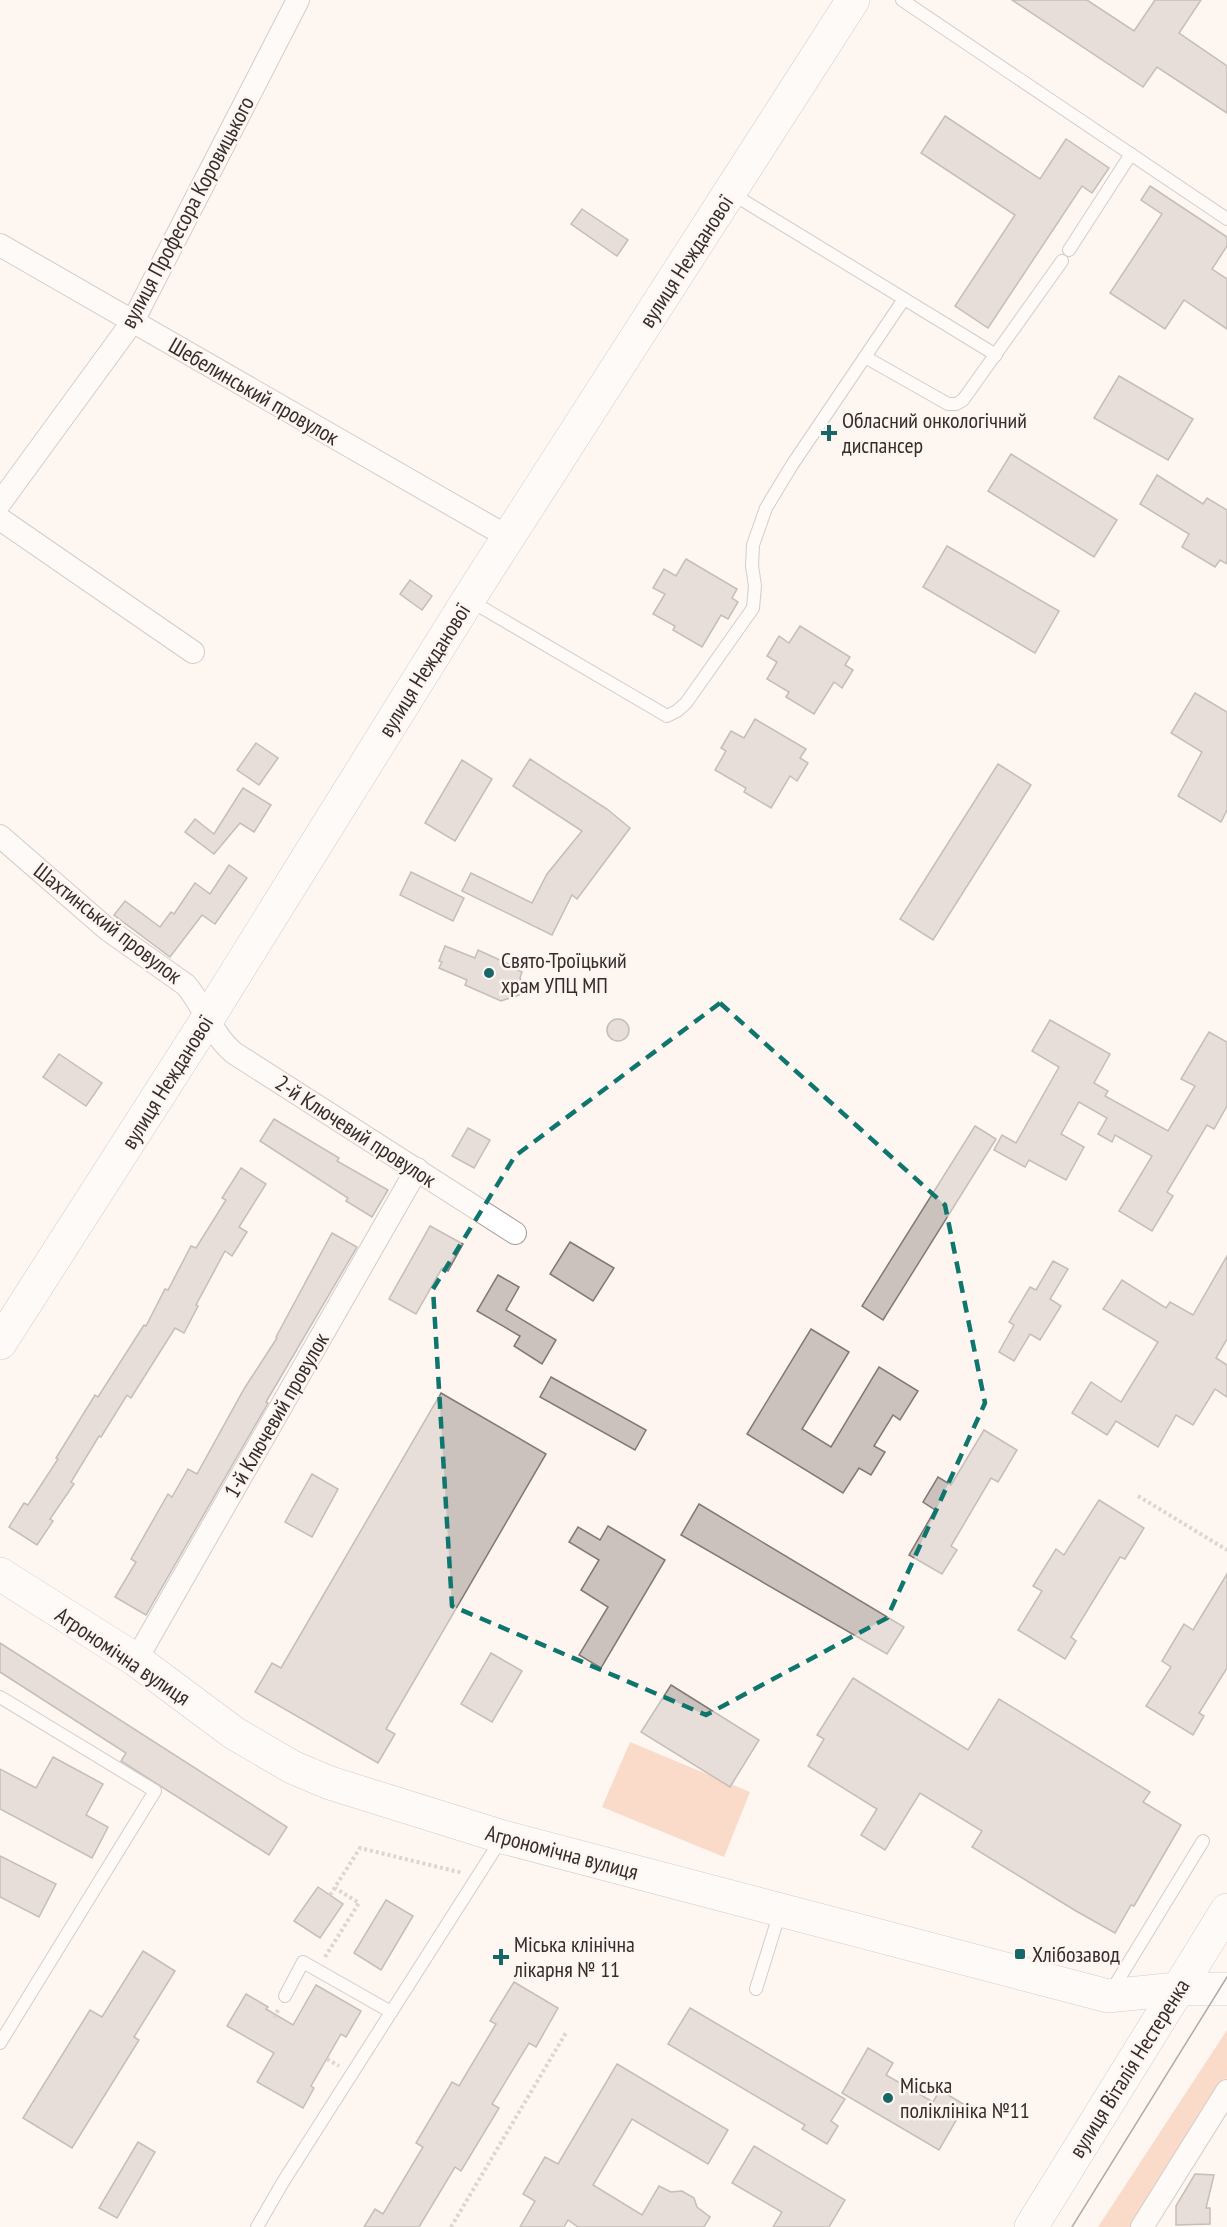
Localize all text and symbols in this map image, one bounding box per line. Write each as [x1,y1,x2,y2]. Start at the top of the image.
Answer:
street label: вулиця Професора Коровицького [114,91,260,333]
street label: вулиця Нежданової [633,190,739,332]
street label: Шебелинський провулок [164,331,344,451]
place label: Обласний онкологічний диспансер [842,406,1027,459]
marker: Обласний онкологічний диспансер [820,424,838,442]
street label: вулиця Нежданової [372,598,476,742]
street label: Шахтинський провулок [28,856,188,990]
place label: Свято-Троїцький храм УПЦ МП [501,946,627,999]
marker: Свято-Троїцький храм УПЦ МП [482,966,496,980]
street label: вулиця Нежданової [115,1010,219,1154]
street label: 2-й Ключевий провулок [270,1069,442,1194]
street label: 1-й Ключевий провулок [217,1327,335,1503]
street label: Агрономічна вулиця [50,1601,196,1711]
street label: Агрономічна вулиця [483,1818,641,1886]
place label: Міська клінічна лікарня № 11 [513,1930,635,1983]
place label: Хлібозавод [1032,1940,1120,1968]
marker: Хлібозавод [1013,1947,1027,1961]
marker: Міська клінічна лікарня № 11 [492,1948,510,1966]
street label: вулиця Віталія Нестеренка [1063,1973,1195,2163]
place label: Міська поліклініка №11 [900,2071,1030,2124]
marker: Міська поліклініка №11 [881,2091,895,2105]

